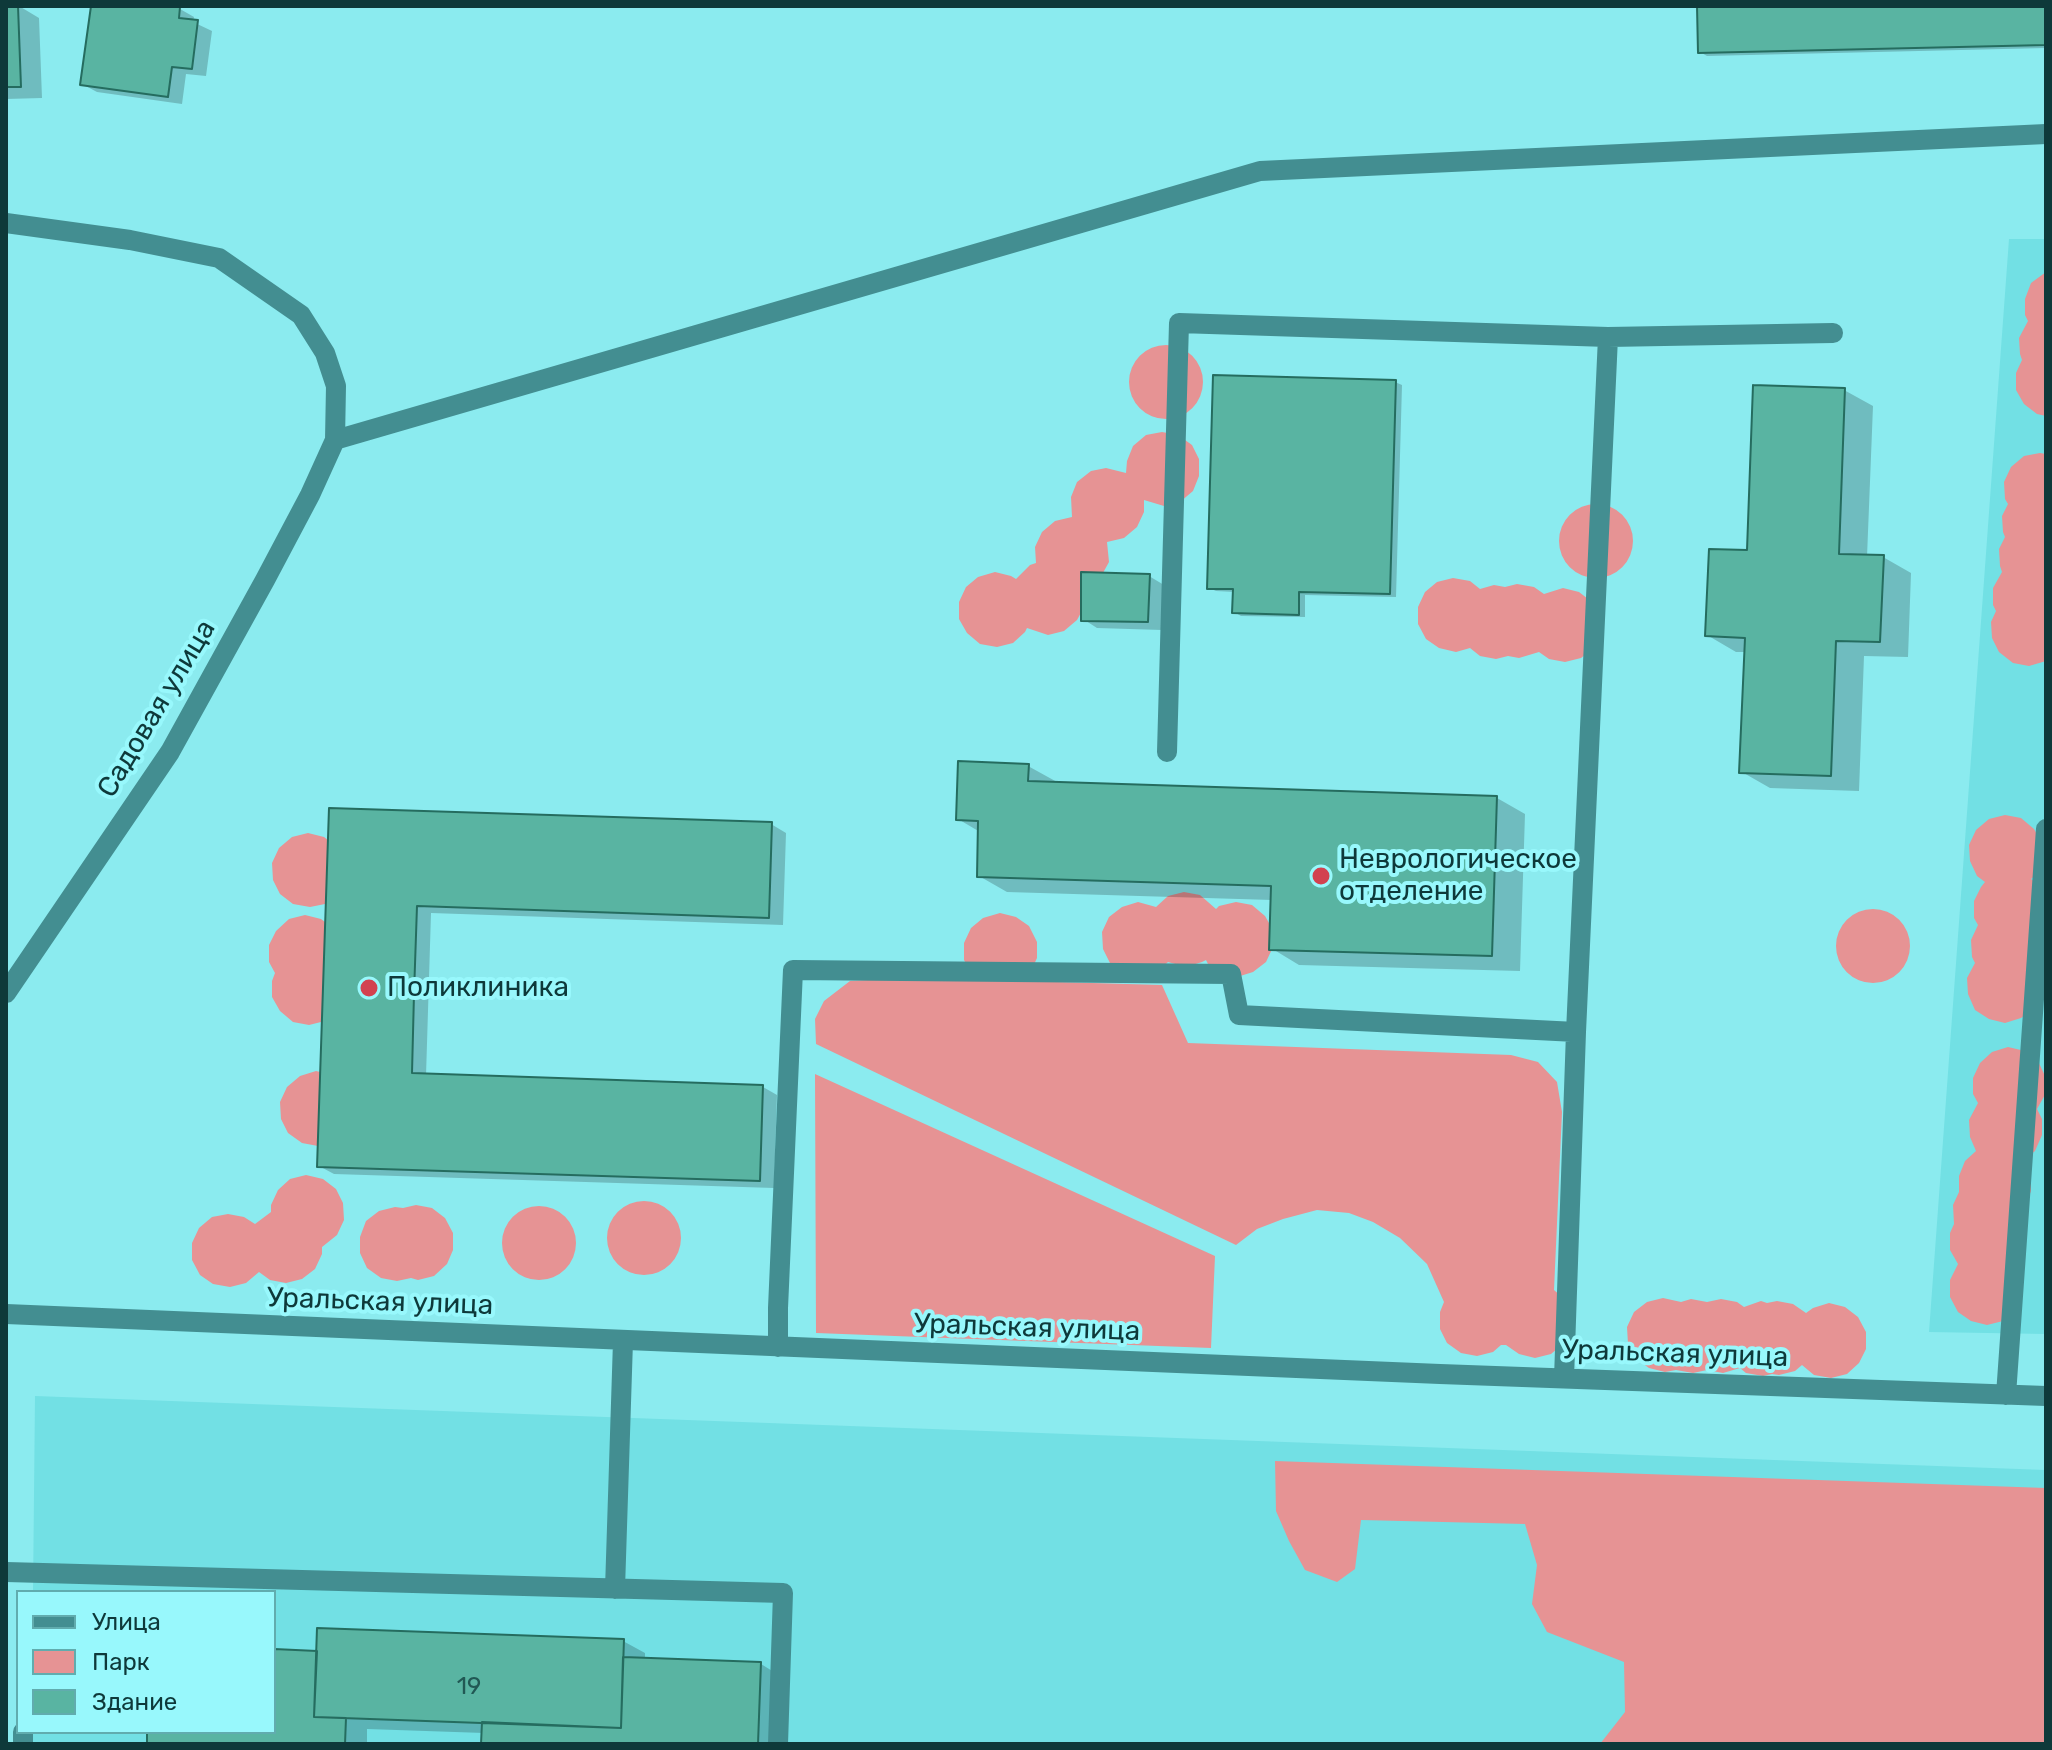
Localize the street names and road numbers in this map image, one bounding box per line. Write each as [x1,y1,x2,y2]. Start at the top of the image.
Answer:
street label: Садовая улица [91,614,223,804]
street label: Уральская улица [266,1281,494,1323]
street label: Уральская улица [913,1307,1141,1349]
street label: Уральская улица [1561,1333,1789,1375]

